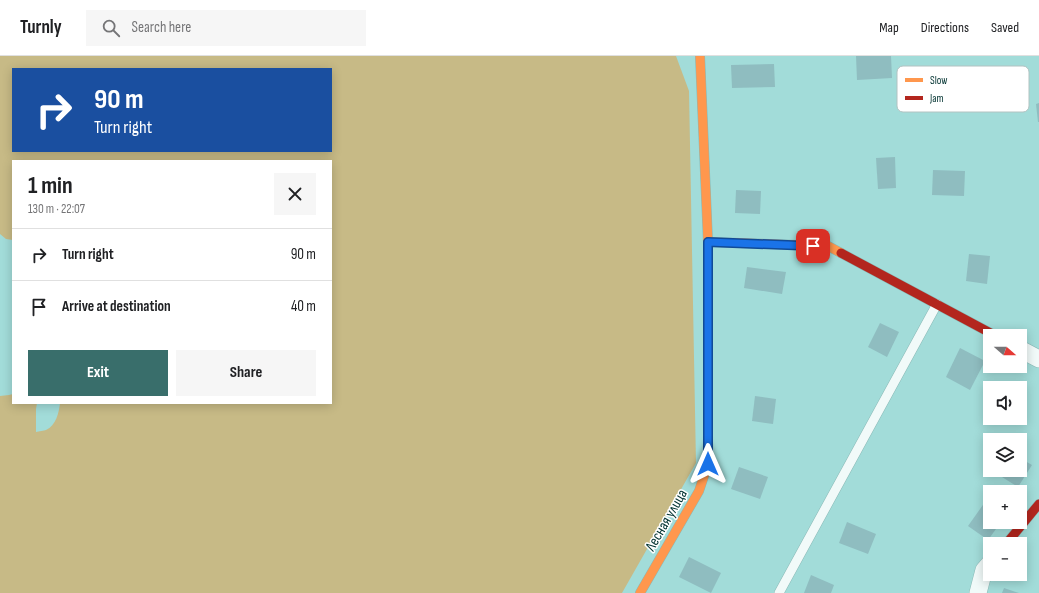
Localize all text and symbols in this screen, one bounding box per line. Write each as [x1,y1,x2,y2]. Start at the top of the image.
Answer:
search box [86,10,366,46]
text: Turnly [20,16,62,39]
icon: search [100,17,122,39]
text: Search here [132,18,191,37]
text: Map [879,19,899,36]
text: Directions [921,19,969,36]
text: Saved [991,19,1019,36]
legend [897,66,1029,112]
text: Slow [930,74,947,87]
text: 90 m [94,83,144,116]
icon: right [28,84,80,136]
text: Jam [929,92,944,105]
text: Turn right [94,117,152,138]
text: 1 min [28,171,73,200]
button: close [274,173,316,215]
text: 130 m · 22:07 [28,201,85,217]
pin [796,229,830,263]
icon: arrive [802,235,824,257]
icon: right [28,244,50,266]
text: Turn right [62,245,114,264]
text: 90 m [291,245,316,264]
icon: arrive [28,296,50,318]
text: Arrive at destination [62,297,171,316]
text: 40 m [291,297,316,316]
north arrow [983,329,1027,373]
map controls [983,329,1027,581]
button: Exit [28,350,168,396]
button: Share [176,350,316,396]
button: sound [983,381,1027,425]
button: layers [983,433,1027,477]
position arrow [687,443,729,485]
button: + [983,485,1027,529]
street label: Лесная улица [641,486,692,555]
button: − [983,537,1027,581]

